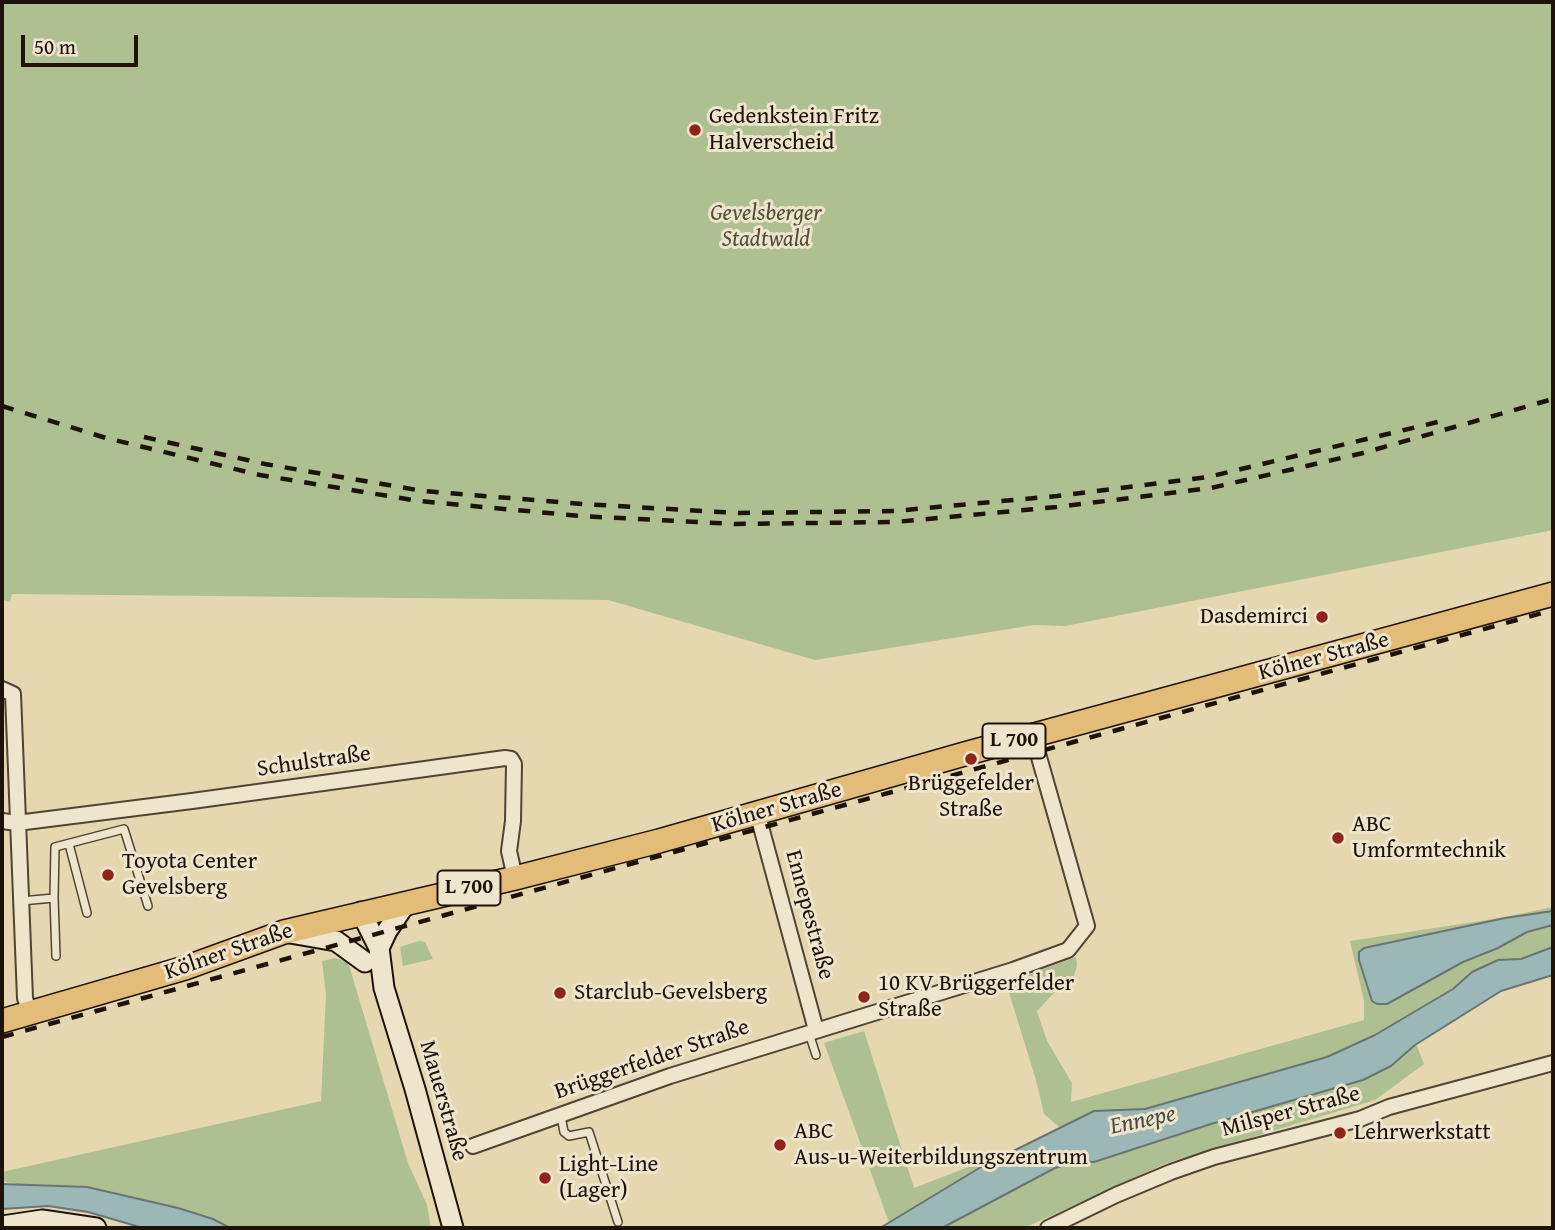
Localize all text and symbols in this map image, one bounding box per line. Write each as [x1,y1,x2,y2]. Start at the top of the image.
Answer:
scale bar [24,21,142,65]
text: 50 m [34,31,76,62]
place label: Gedenkstein Fritz Halverscheid [709,103,879,157]
marker: Gedenkstein Fritz Halverscheid [687,122,703,138]
park label: Gevelsberger Stadtwald [710,200,822,254]
place label: Dasdemirci [1200,603,1308,631]
marker: Dasdemirci [1314,609,1330,625]
street label: Kölner Straße [1256,626,1392,688]
road number: L 700 [982,724,1046,758]
street label: Schulstraße [255,740,373,784]
marker: Brüggefelder Straße [963,751,979,767]
place label: Brüggefelder Straße [908,770,1034,824]
street label: Kölner Straße [709,776,845,840]
place label: ABC Umformtechnik [1352,811,1506,865]
marker: ABC Umformtechnik [1330,830,1346,846]
street label: Ennepestraße [778,847,840,983]
place label: Toyota Center Gevelsberg [122,848,257,902]
marker: Toyota Center Gevelsberg [100,867,116,883]
road number: L 700 [438,870,500,906]
street label: Kölner Straße [161,917,297,987]
place label: 10 KV Brüggerfelder Straße [878,970,1074,1024]
place label: Starclub-Gevelsberg [574,979,767,1007]
marker: Starclub-Gevelsberg [552,985,568,1001]
marker: 10 KV Brüggerfelder Straße [856,989,872,1005]
street label: Brüggerfelder Straße [551,1014,753,1106]
street label: Mauerstraße [413,1038,473,1164]
street label: Milsper Straße [1219,1080,1363,1144]
water label: Ennepe [1107,1100,1179,1142]
place label: ABC Aus-u-Weiterbildungszentrum [794,1118,1088,1172]
place label: Lehrwerkstatt [1354,1119,1491,1147]
marker: Lehrwerkstatt [1332,1125,1348,1141]
marker: ABC Aus-u-Weiterbildungszentrum [772,1137,788,1153]
place label: Light-Line (Lager) [559,1151,658,1205]
marker: Light-Line (Lager) [537,1170,553,1186]

